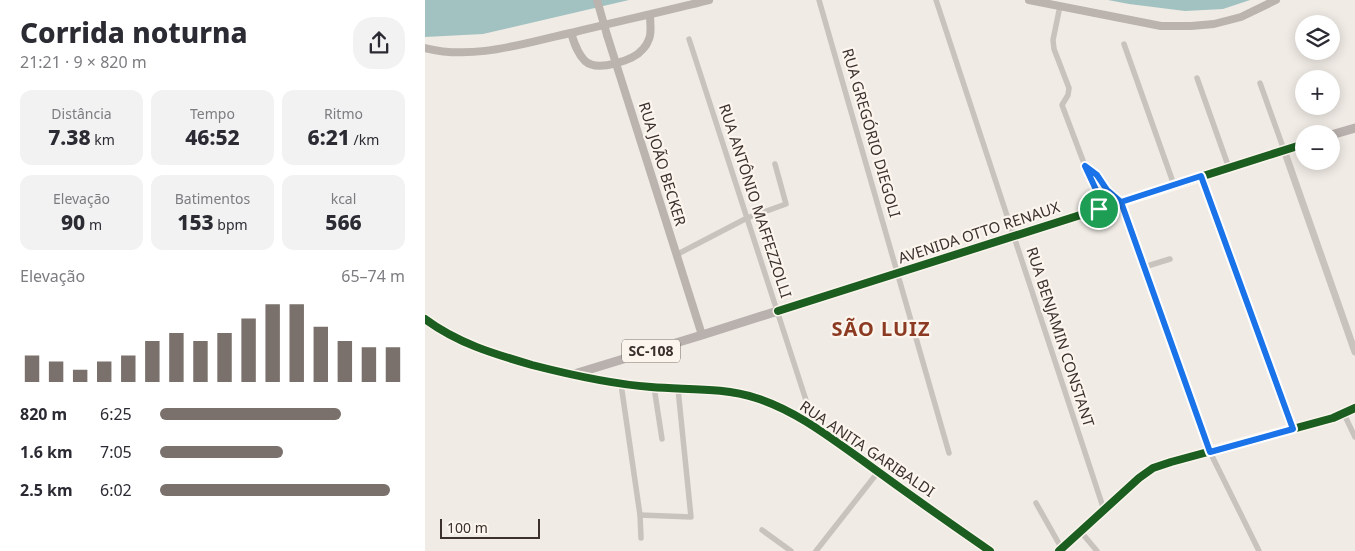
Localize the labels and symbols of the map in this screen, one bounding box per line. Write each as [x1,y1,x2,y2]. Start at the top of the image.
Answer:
street label: RUA GREGÓRIO DIEGOLI [838,46,906,220]
street label: RUA JOÃO BECKER [635,99,692,229]
street label: RUA ANTÔNIO MAFFEZZOLLI [715,101,797,300]
pin [1078,188,1120,230]
street label: AVENIDA OTTO RENAUX [895,196,1062,268]
street label: RUA BENJAMIN CONSTANT [1022,244,1100,430]
district label: SÃO LUIZ [832,315,930,342]
road number: SC-108 [622,340,680,362]
street label: RUA ANITA GARIBALDI [796,396,939,501]
scale bar [440,516,540,539]

